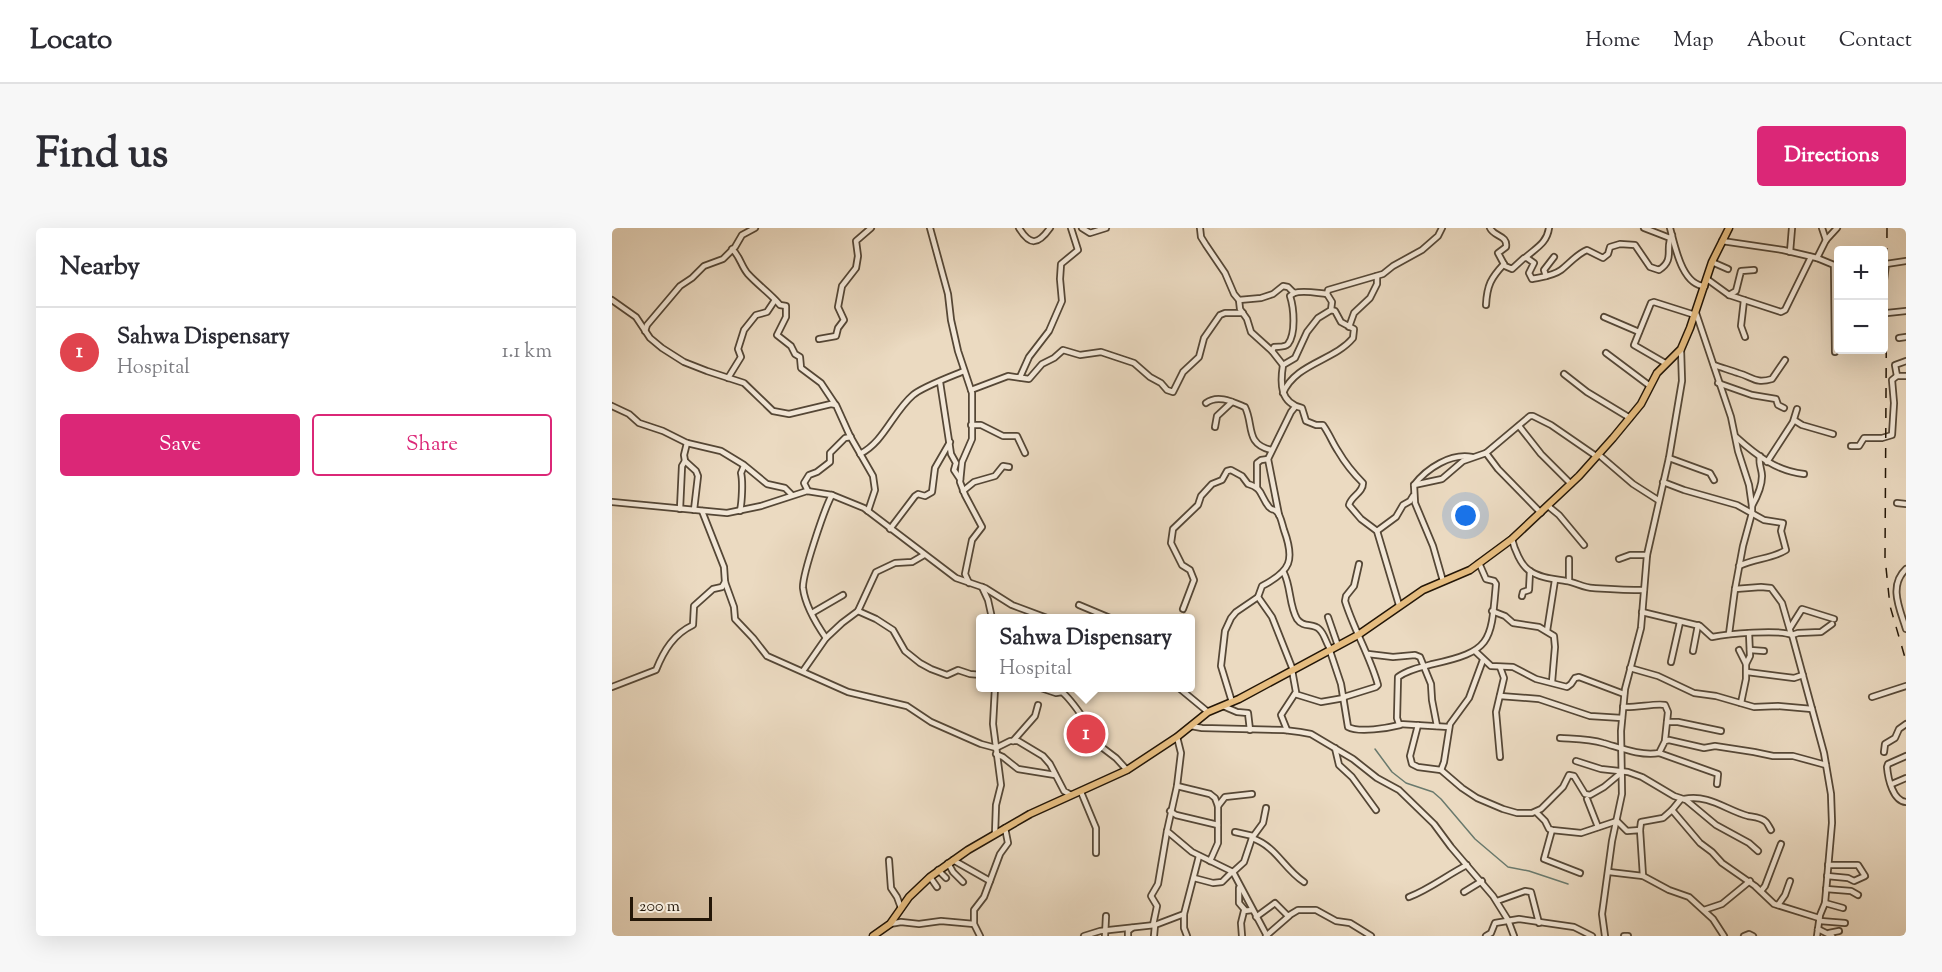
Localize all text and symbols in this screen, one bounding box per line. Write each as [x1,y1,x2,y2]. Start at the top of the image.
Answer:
text: Locato [30,21,112,61]
text: Home [1585,26,1640,56]
text: Map [1673,26,1714,56]
text: About [1747,26,1806,56]
text: Contact [1839,26,1912,56]
text: Find us [36,126,168,186]
button: Directions [1757,126,1906,186]
map controls [1834,246,1888,354]
button: + [1834,246,1888,300]
text: Nearby [60,249,140,286]
button: − [1834,300,1888,354]
text: Sahwa Dispensary [117,322,290,354]
text: 1 [76,338,83,367]
text: 1.1 km [502,338,552,367]
text: Hospital [117,354,190,383]
button: Save [60,414,300,476]
button: Share [312,414,552,476]
your location [1451,501,1480,530]
popup [976,614,1195,692]
text: Sahwa Dispensary [999,623,1172,655]
text: Hospital [999,655,1072,684]
pin: 1 [1066,712,1106,756]
scale bar [630,894,712,922]
text: 200 m [639,896,680,919]

